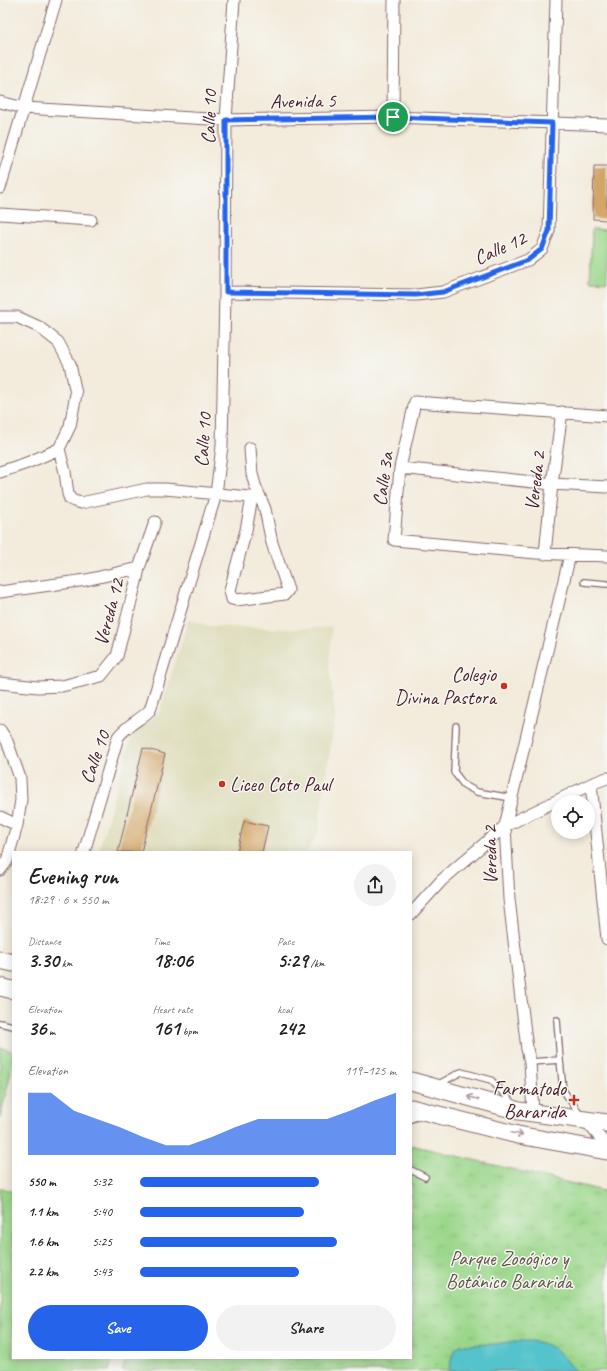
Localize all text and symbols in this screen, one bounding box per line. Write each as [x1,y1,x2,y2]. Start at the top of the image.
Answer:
street label: Calle 10 [196,87,223,145]
street label: Avenida 5 [270,88,337,114]
pin [376,100,410,134]
icon: arrive [382,106,404,128]
street label: Calle 12 [470,225,532,270]
street label: Calle 10 [189,410,218,468]
street label: Vereda 2 [519,448,551,512]
street label: Calle 3a [367,449,399,507]
street label: Vereda 12 [88,574,130,648]
place label: Colegio Divina Pastora [395,662,498,710]
marker: Colegio Divina Pastora [499,681,509,691]
street label: Calle 10 [74,725,117,787]
place label: Liceo Coto Paul [230,772,334,797]
marker: Liceo Coto Paul [217,779,227,789]
map controls [551,795,595,839]
button: locate [551,795,595,839]
street label: Vereda 2 [477,823,503,885]
text: Evening run [28,863,118,891]
button: share [354,864,396,906]
text: 18:29 · 6 × 550 m [28,892,109,908]
text: Distance [28,934,61,948]
text: Time [153,934,170,948]
text: Pace [277,934,294,948]
text: 3.30 [28,948,59,973]
text: 18:06 [153,948,193,973]
text: 5:29 [277,948,308,973]
text: km [59,956,72,970]
text: /km [308,956,325,970]
text: Elevation [28,1002,62,1016]
text: Heart rate [153,1002,193,1016]
text: kcal [277,1002,292,1016]
text: 36 [28,1016,46,1041]
text: 161 [153,1016,180,1041]
text: 242 [277,1016,304,1041]
text: m [46,1024,55,1038]
text: bpm [180,1024,198,1038]
text: Elevation [28,1063,68,1079]
text: 119–125 m [345,1063,396,1079]
place label: Farmatodo Bararida [493,1076,567,1124]
one-way arrow [466,1094,479,1101]
marker: Farmatodo Bararida [569,1095,579,1105]
one-way arrow [510,1131,523,1139]
text: 550 m [28,1174,56,1190]
text: 5:32 [92,1174,112,1190]
text: 1.1 km [28,1204,58,1220]
text: 5:40 [92,1204,112,1220]
text: 1.6 km [28,1234,59,1250]
text: 5:25 [92,1234,112,1250]
park label: Parque Zooógico y Botánico Bararida [446,1246,574,1294]
text: 2.2 km [28,1264,58,1280]
text: 5:43 [92,1264,112,1280]
button: Save [28,1305,208,1351]
button: Share [216,1305,396,1351]

